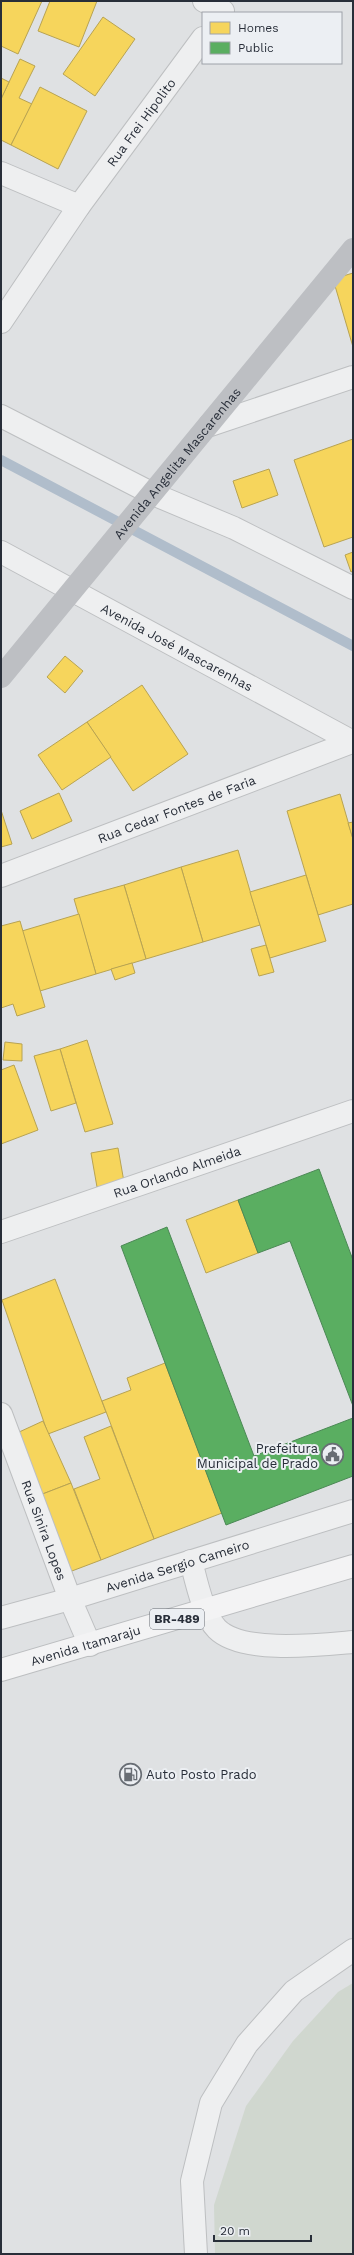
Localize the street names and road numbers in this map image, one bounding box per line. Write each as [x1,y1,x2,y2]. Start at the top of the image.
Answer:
street label: Rua Frei Hipolito [103,75,178,169]
street label: Avenida Angelita Mascarenhas [110,384,244,542]
street label: Avenida José Mascarenhas [99,600,256,694]
street label: Rua Cedar Fontes de Faria [96,772,258,846]
street label: Rua Orlando Almeida [111,1142,243,1200]
street label: Rua Sinira Lopes [19,1478,70,1583]
street label: Avenida Sergio Cameiro [104,1536,251,1595]
road number: BR-489 [150,1609,204,1629]
street label: Avenida Itamaraju [29,1622,142,1668]

